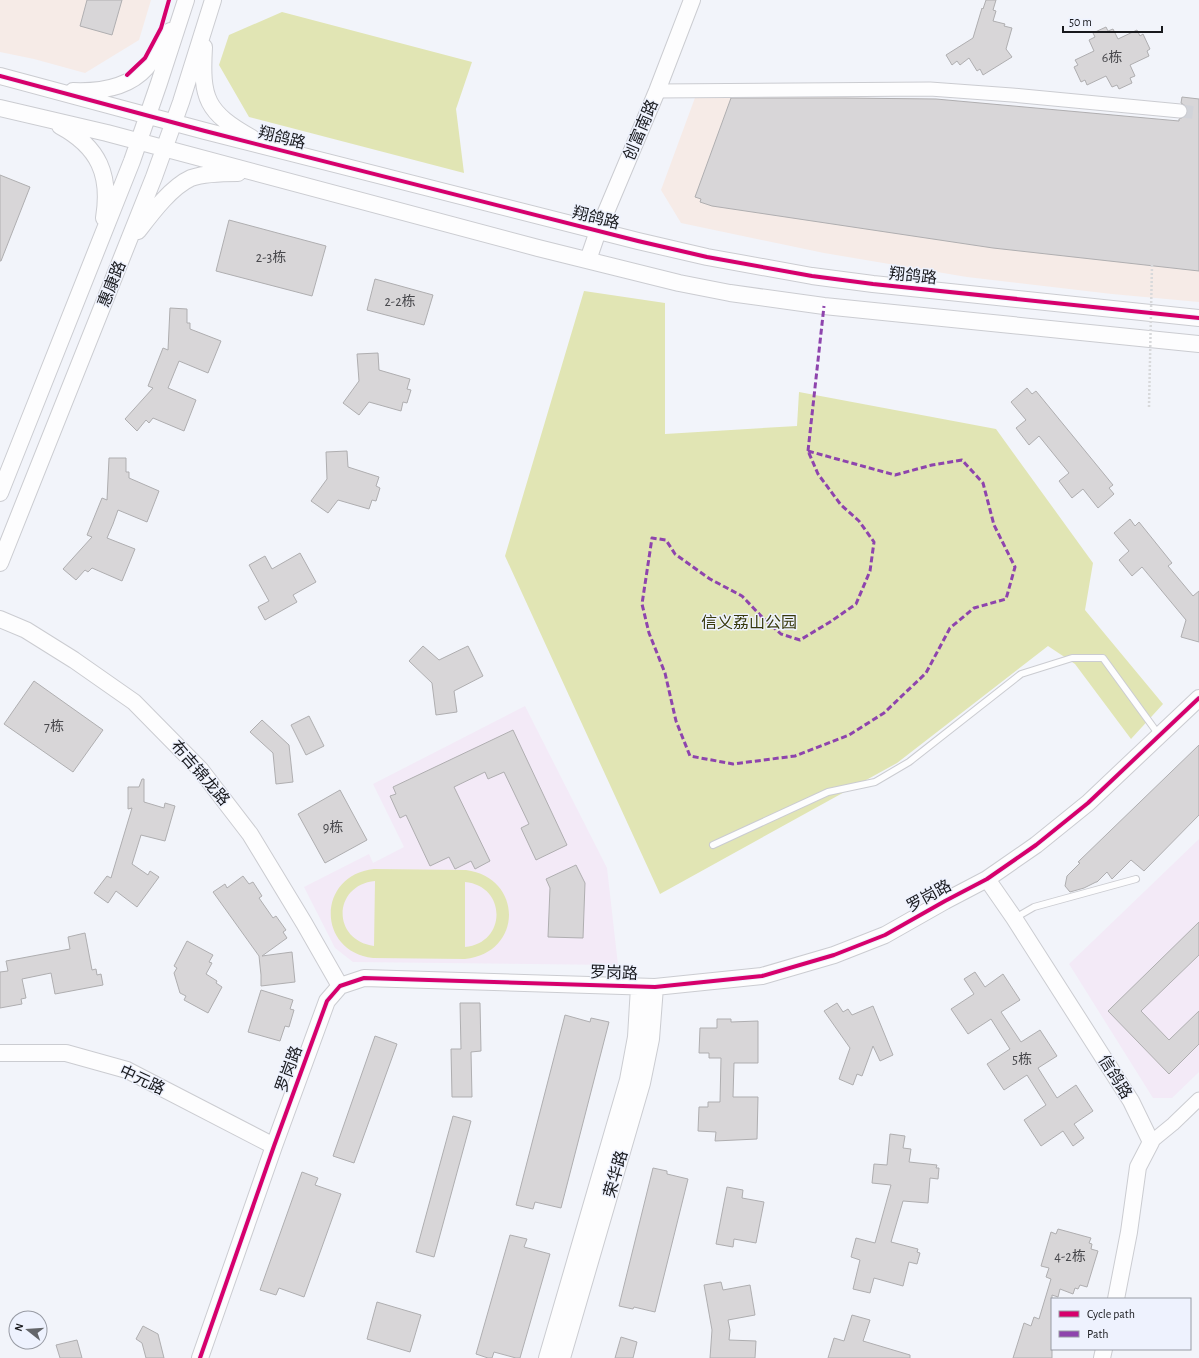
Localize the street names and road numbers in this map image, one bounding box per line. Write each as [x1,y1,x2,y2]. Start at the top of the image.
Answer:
street label: 创富南路 [620,97,661,163]
street label: 翔鸽路 [257,123,307,152]
street label: 翔鸽路 [571,203,621,232]
street label: 惠康路 [95,258,128,309]
street label: 翔鸽路 [888,265,938,286]
street label: 布吉锦龙路 [168,737,233,808]
street label: 罗岗路 [904,876,954,915]
street label: 罗岗路 [590,963,638,982]
street label: 罗岗路 [272,1043,305,1094]
street label: 信鸽路 [1095,1052,1135,1102]
street label: 中元路 [117,1062,168,1097]
street label: 荣华路 [601,1148,630,1199]

